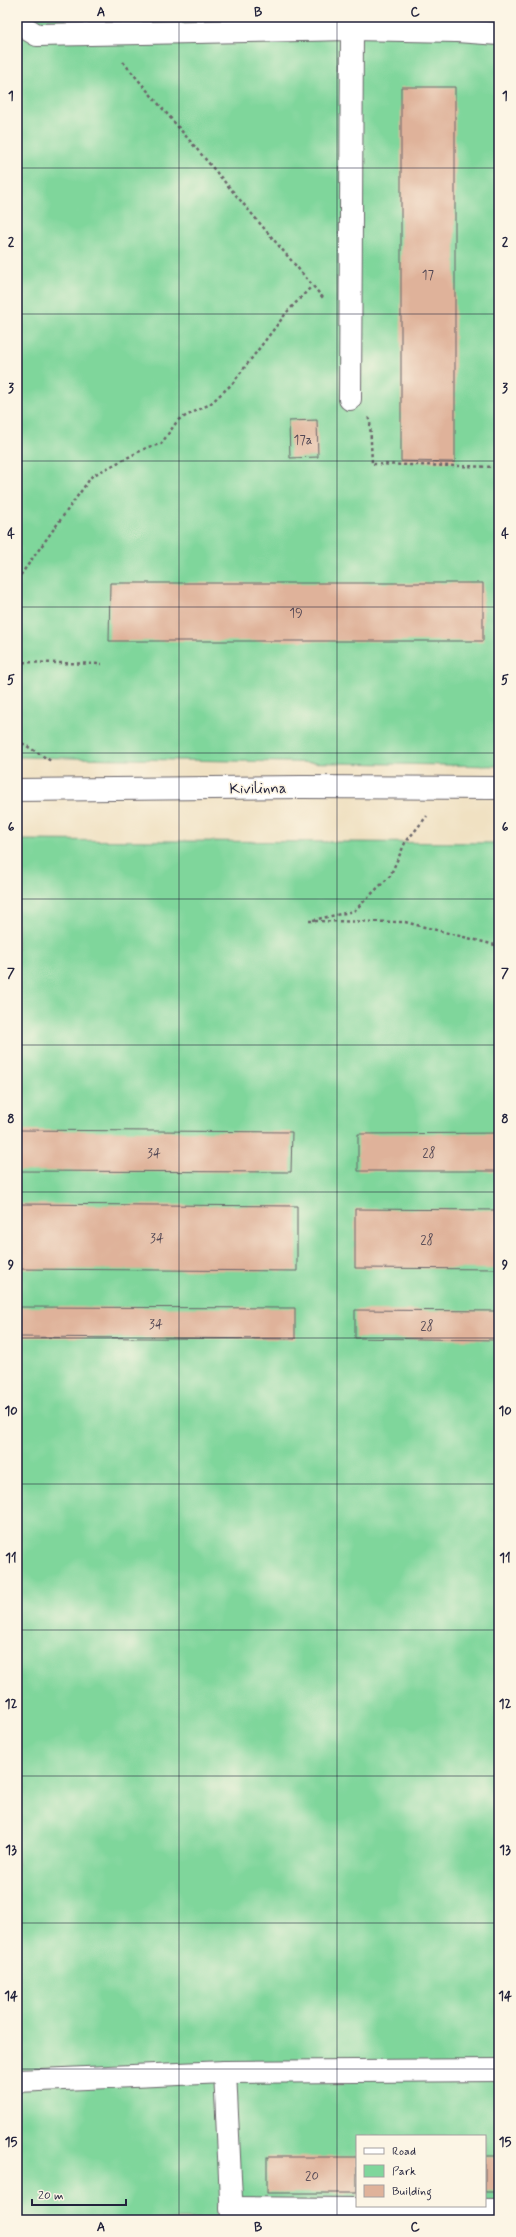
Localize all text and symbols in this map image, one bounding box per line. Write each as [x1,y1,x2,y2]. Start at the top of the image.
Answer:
text: A [97,4,105,21]
text: B [254,4,263,21]
text: C [410,4,420,21]
text: 1 [8,88,14,105]
text: 1 [502,88,508,105]
text: 2 [8,234,15,251]
text: 2 [502,234,509,251]
house number: 17 [422,267,435,284]
text: 3 [8,380,14,397]
text: 3 [502,380,508,397]
house number: 17a [293,432,313,449]
text: 4 [7,526,15,543]
text: 4 [501,526,509,543]
house number: 19 [289,605,303,622]
text: 5 [7,672,15,689]
text: 5 [501,672,509,689]
street label: Kivilinna [229,778,287,799]
text: 6 [8,819,15,836]
text: 6 [502,819,509,836]
text: 7 [7,965,15,982]
text: 7 [501,965,509,982]
text: 8 [7,1111,15,1128]
text: 8 [501,1111,509,1128]
house number: 34 [147,1145,161,1162]
house number: 28 [422,1145,436,1162]
house number: 34 [150,1230,164,1247]
house number: 28 [420,1232,434,1249]
text: 9 [8,1257,15,1274]
text: 9 [502,1257,509,1274]
house number: 34 [149,1316,163,1333]
house number: 28 [420,1318,434,1335]
text: 10 [4,1403,18,1420]
text: 10 [498,1403,512,1420]
text: 11 [5,1550,17,1567]
text: 11 [499,1550,511,1567]
text: 12 [5,1696,17,1713]
text: 12 [499,1696,511,1713]
text: 13 [5,1842,17,1859]
text: 13 [499,1842,511,1859]
text: 14 [4,1988,18,2005]
text: 14 [498,1988,512,2005]
text: 15 [5,2134,17,2151]
text: 15 [499,2134,511,2151]
legend [356,2135,486,2207]
text: Road [392,2144,416,2160]
text: Park [392,2164,416,2180]
house number: 20 [305,2168,319,2185]
scale bar [32,2181,126,2207]
text: Building [392,2184,432,2201]
text: 20 m [38,2188,64,2204]
text: A [97,2219,105,2236]
text: B [254,2219,263,2236]
text: C [410,2219,420,2236]

